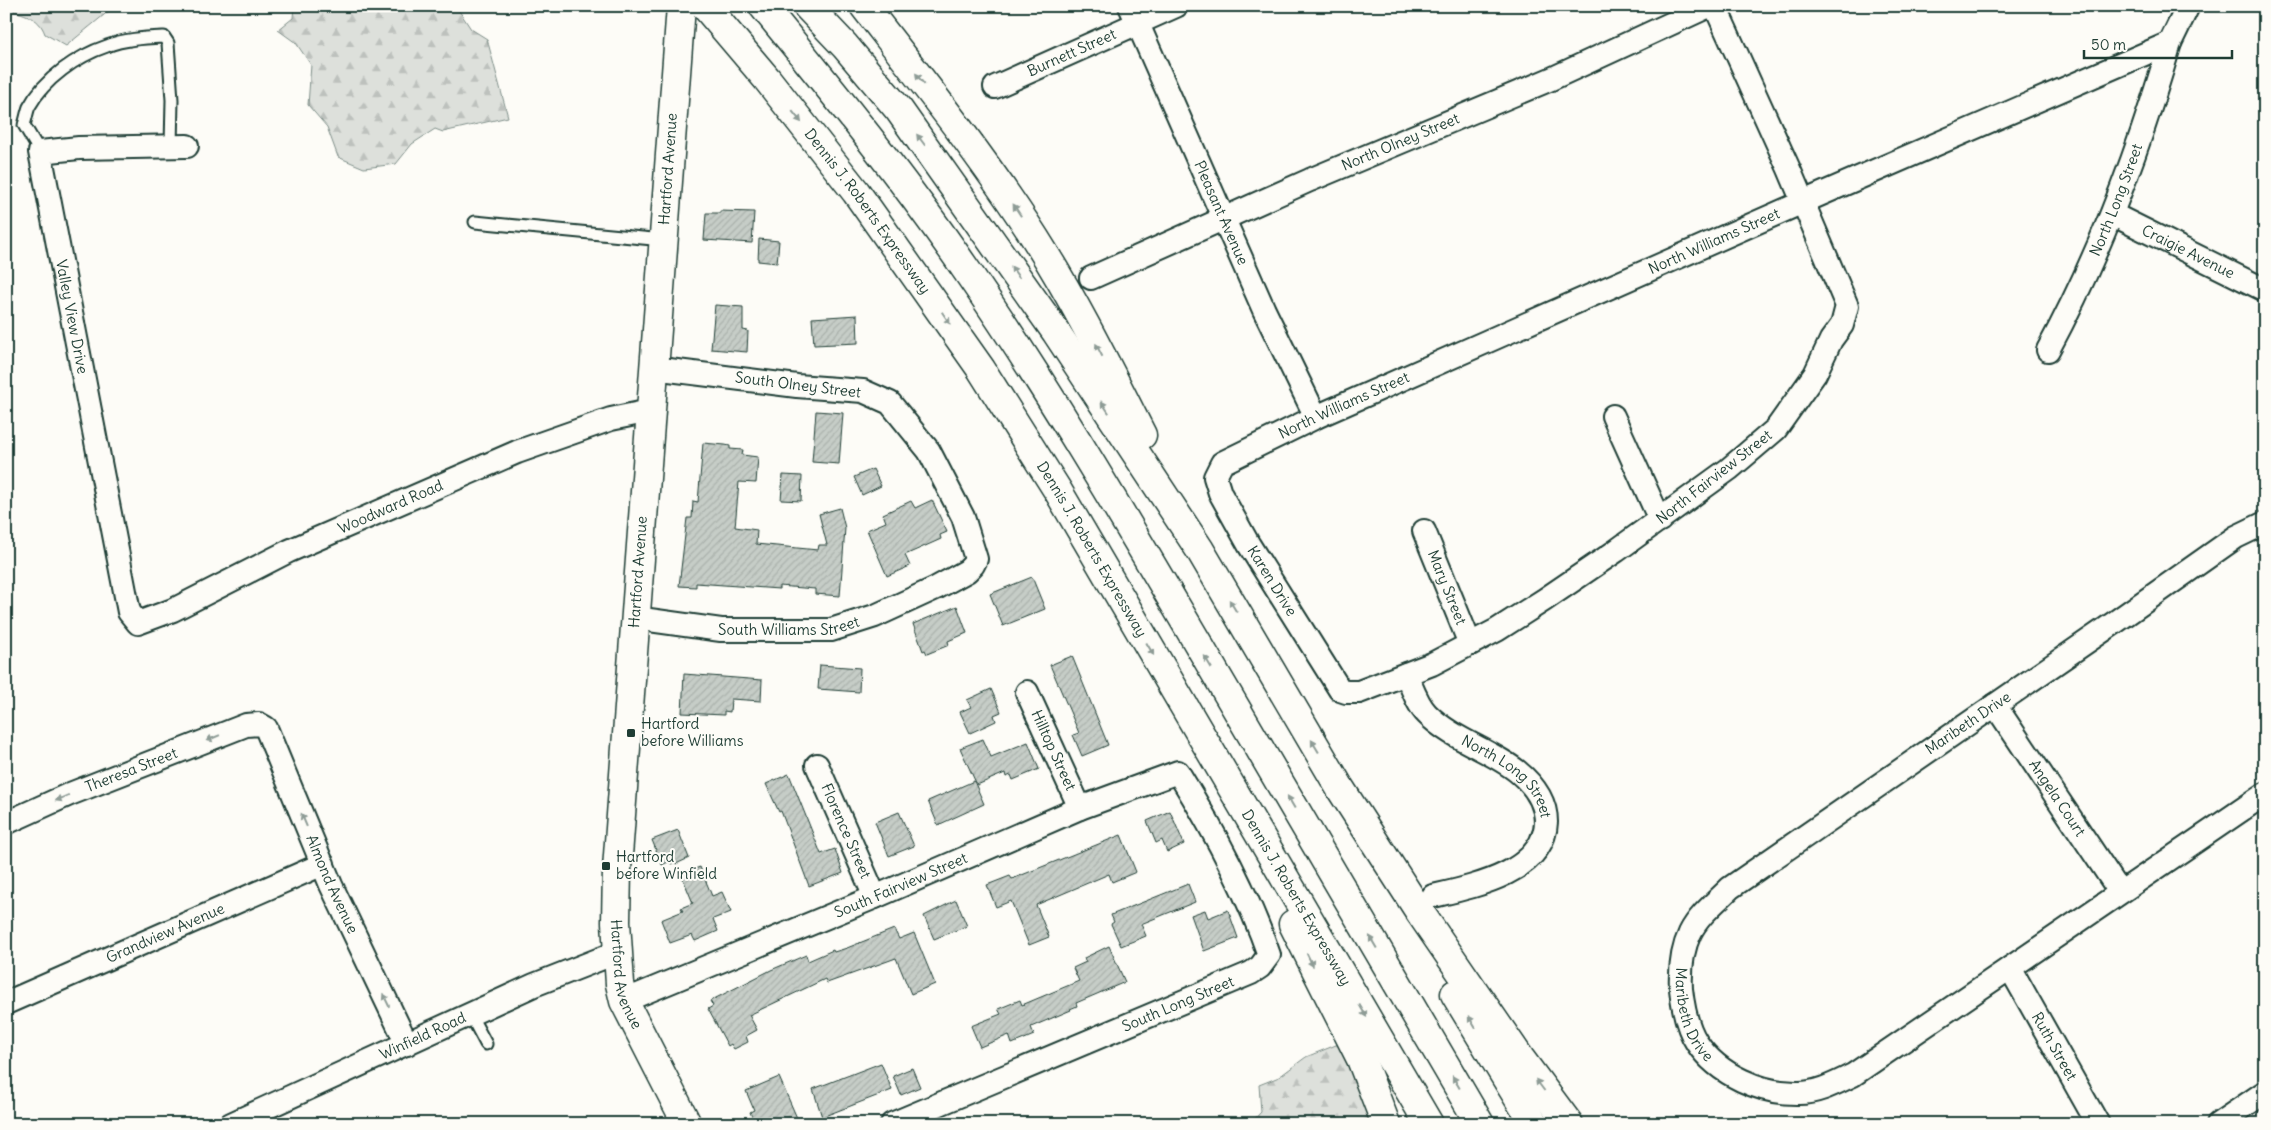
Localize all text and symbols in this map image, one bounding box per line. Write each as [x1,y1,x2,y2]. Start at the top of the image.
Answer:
street label: Burnett Street [1024,24,1119,80]
scale bar [2084,28,2231,60]
text: 50 m [2091,35,2126,54]
one-way arrow [915,73,926,86]
street label: North Olney Street [1338,109,1462,175]
one-way arrow [792,110,803,123]
street label: Hartford Avenue [654,112,681,226]
street label: Dennis J. Roberts Expressway [801,124,935,298]
one-way arrow [916,133,926,147]
street label: North Long Street [2085,141,2146,259]
street label: Pleasant Avenue [1190,158,1253,268]
one-way arrow [1012,204,1021,217]
street label: North Williams Street [1645,204,1782,278]
street label: Craigie Avenue [2139,220,2238,282]
street label: Valley View Drive [52,258,93,375]
one-way arrow [1010,266,1020,279]
one-way arrow [941,311,951,324]
one-way arrow [1095,343,1103,358]
street label: South Olney Street [734,367,862,402]
street label: North Williams Street [1275,367,1412,443]
one-way arrow [1101,400,1110,414]
street label: North Fairview Street [1652,425,1775,528]
street label: Dennis J. Roberts Expressway [1033,458,1152,640]
street label: Woodward Road [335,475,446,538]
street label: Hartford Avenue [624,515,651,629]
street label: Karen Drive [1243,542,1301,619]
street label: Mary Street [1424,547,1471,627]
one-way arrow [1228,600,1237,613]
street label: South Williams Street [718,612,862,639]
one-way arrow [1146,643,1155,656]
one-way arrow [1204,655,1213,668]
street label: Maribeth Drive [1921,687,2014,758]
street label: Hilltop Street [1027,707,1081,793]
place label: Hartford before Williams [641,714,744,750]
marker: Hartford before Williams [625,727,637,739]
street label: North Long Street [1458,731,1556,819]
one-way arrow [206,734,220,742]
one-way arrow [1311,740,1320,753]
street label: Theresa Street [82,743,180,796]
street label: Angela Court [2025,756,2090,840]
street label: Florence Street [817,780,876,881]
one-way arrow [55,794,69,802]
one-way arrow [1286,795,1295,808]
street label: Dennis J. Roberts Expressway [1238,806,1356,989]
one-way arrow [300,813,308,827]
street label: Almond Avenue [302,832,363,936]
place label: Hartford before Winfield [616,847,717,883]
street label: South Fairview Street [831,848,970,922]
marker: Hartford before Winfield [600,860,612,872]
street label: Grandview Avenue [103,898,227,967]
street label: Hartford Avenue [607,919,647,1032]
one-way arrow [1369,935,1378,948]
one-way arrow [1306,952,1314,967]
street label: Maribeth Drive [1672,967,1718,1065]
street label: South Long Street [1119,971,1237,1036]
one-way arrow [381,992,390,1007]
one-way arrow [1358,1004,1367,1017]
street label: Winfield Road [376,1007,469,1064]
street label: Ruth Street [2028,1009,2081,1084]
one-way arrow [1467,1016,1477,1029]
one-way arrow [1451,1075,1460,1088]
one-way arrow [1535,1078,1545,1092]

